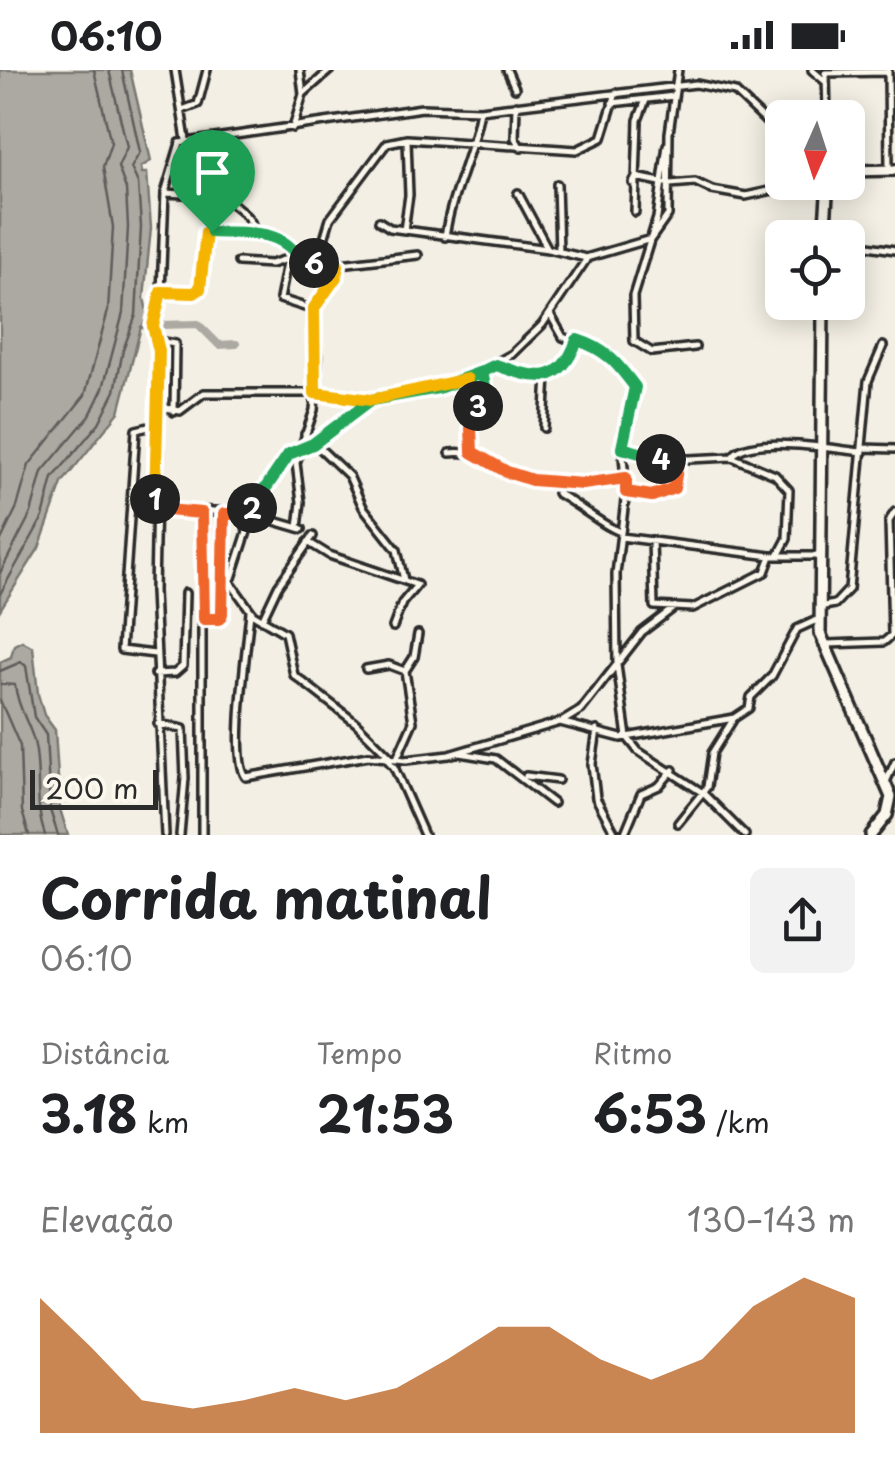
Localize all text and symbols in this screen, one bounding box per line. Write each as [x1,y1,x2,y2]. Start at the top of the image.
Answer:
text: 06:10 [50,7,162,64]
north arrow [765,100,865,200]
map controls [765,100,865,320]
pin [170,130,255,233]
icon: arrive [185,145,240,200]
button: locate [765,220,865,320]
pin: 6 [289,238,339,288]
text: 6 [304,241,324,284]
pin: 3 [453,381,503,431]
text: 3 [469,384,487,427]
pin: 4 [636,434,686,484]
text: 4 [651,437,671,480]
pin: 1 [130,474,180,524]
text: 1 [148,477,162,520]
pin: 2 [227,483,277,533]
text: 2 [242,486,262,529]
scale bar [30,765,158,810]
text: 200 m [45,766,138,809]
text: Corrida matinal [40,855,492,938]
button: share [750,868,855,973]
text: 06:10 [40,934,133,982]
text: Distância [40,1031,169,1074]
text: Tempo [317,1031,402,1074]
text: Ritmo [593,1031,672,1074]
text: 3.18 [40,1074,138,1150]
text: 21:53 [317,1074,454,1150]
text: 6:53 [593,1074,707,1150]
text: km [138,1100,189,1143]
text: /km [707,1100,770,1143]
text: Elevação [40,1195,174,1243]
text: 130–143 m [687,1195,855,1243]

